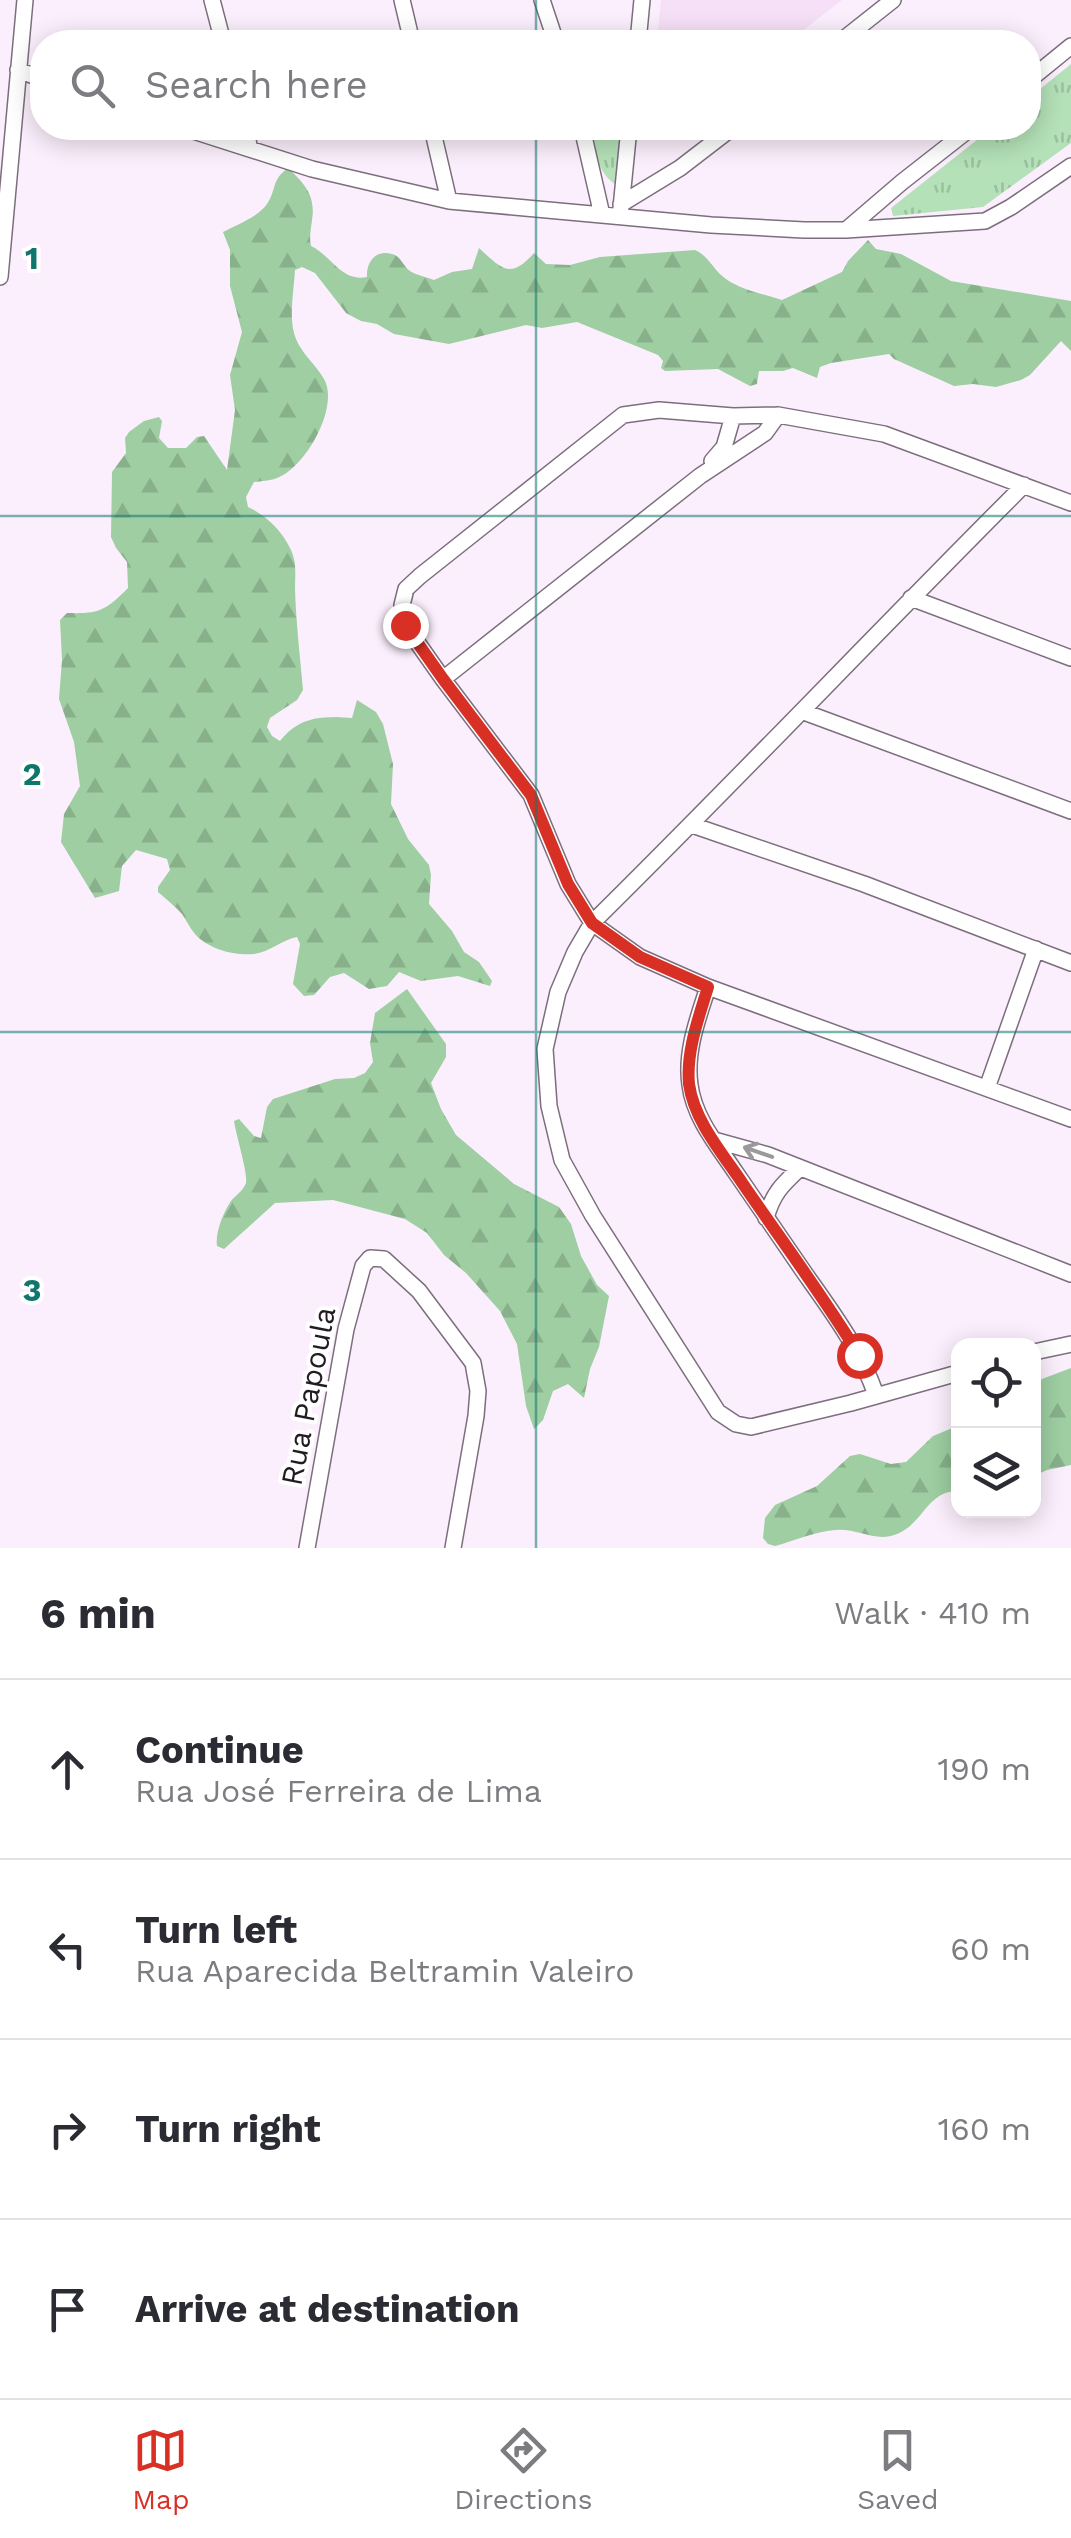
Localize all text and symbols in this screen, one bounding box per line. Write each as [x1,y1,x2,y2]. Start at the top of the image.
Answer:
search box [30,30,1041,140]
icon: search [65,58,120,113]
text: Search here [145,63,368,107]
text: 1 [25,239,39,277]
route end [383,603,429,649]
text: 2 [22,755,42,793]
one-way arrow [742,1141,774,1159]
text: 3 [23,1271,41,1309]
street label: Rua Papoula [274,1304,342,1488]
route start [837,1333,883,1379]
map controls [951,1338,1041,1518]
button: locate [951,1338,1041,1428]
button: layers [951,1428,1041,1518]
text: 6 min [40,1589,156,1638]
text: Walk · 410 m [834,1594,1031,1632]
text: Continue [135,1728,304,1772]
icon: ahead [40,1742,95,1797]
text: 190 m [937,1750,1031,1788]
text: Rua José Ferreira de Lima [135,1772,542,1810]
text: Turn left [135,1908,297,1952]
icon: left [40,1922,95,1977]
text: 60 m [950,1930,1031,1968]
text: Rua Aparecida Beltramin Valeiro [135,1952,635,1990]
icon: right [40,2102,95,2157]
text: Turn right [135,2107,321,2151]
text: 160 m [938,2110,1031,2148]
icon: arrive [40,2282,95,2337]
text: Arrive at destination [135,2287,520,2331]
tab: Map [132,2423,190,2516]
tab: Directions [454,2423,593,2516]
tab: Saved [857,2423,939,2516]

